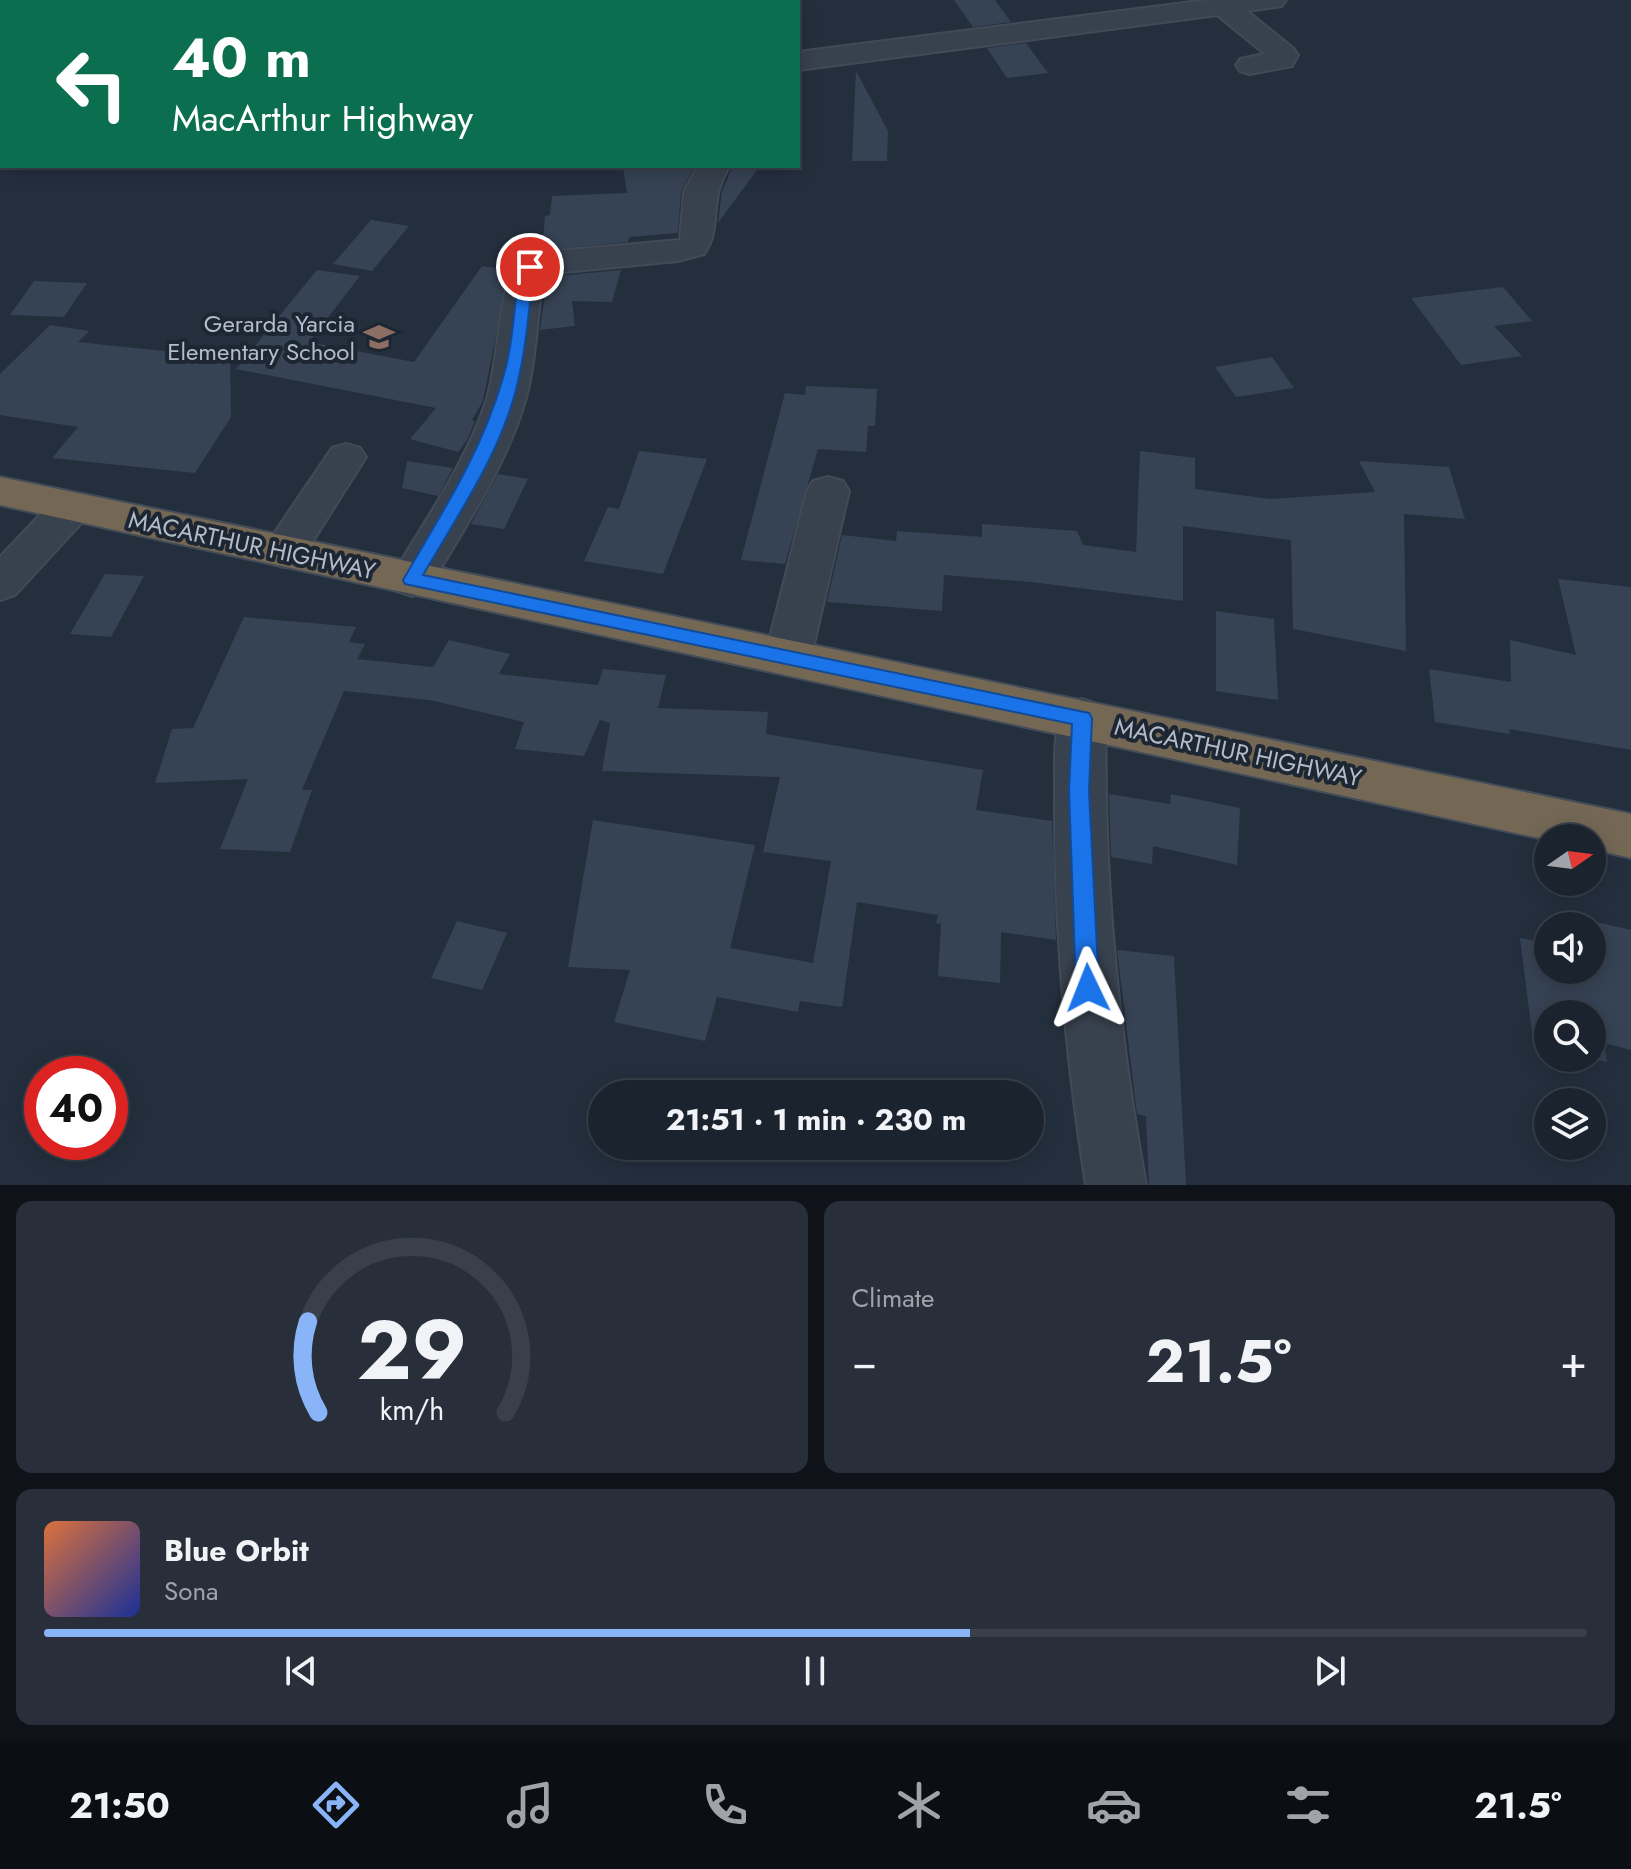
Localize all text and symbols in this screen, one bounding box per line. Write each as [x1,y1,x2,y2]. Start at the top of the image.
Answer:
text: 40 m [172,17,311,98]
icon: left [40,32,144,136]
text: MacArthur Highway [172,92,473,144]
pin [496,233,564,301]
icon: arrive [508,245,552,289]
place label: Gerarda Yarcia Elementary School [167,306,355,369]
school or university icon: Gerarda Yarcia Elementary School [362,320,396,354]
street label: MACARTHUR HIGHWAY [125,502,379,588]
street label: MACARTHUR HIGHWAY [1111,709,1365,795]
north arrow [1534,824,1606,896]
map controls [1534,824,1606,1160]
button: sound [1534,912,1606,984]
position arrow [1046,946,1130,1030]
button: search [1534,1000,1606,1072]
speed limit sign: 40 [24,1056,128,1160]
button: layers [1534,1088,1606,1160]
text: 21:51 · 1 min · 230 m [666,1098,966,1141]
text: Climate [852,1279,934,1317]
text: 29 [357,1290,467,1410]
text: 21.5° [1146,1318,1292,1405]
text: − [852,1330,877,1394]
text: + [1560,1330,1587,1394]
text: km/h [379,1389,444,1431]
text: Blue Orbit [164,1529,309,1572]
text: Sona [164,1572,219,1610]
icon: previous [279,1649,323,1693]
icon: pause [793,1649,837,1693]
icon: next [1308,1649,1352,1693]
icon: directions [308,1777,364,1833]
icon: music [502,1777,558,1833]
icon: phone [697,1777,753,1833]
icon: climate [891,1777,947,1833]
icon: car [1086,1777,1142,1833]
icon: filters [1280,1777,1336,1833]
text: 21:50 [69,1779,170,1831]
text: 21.5° [1474,1779,1562,1831]

